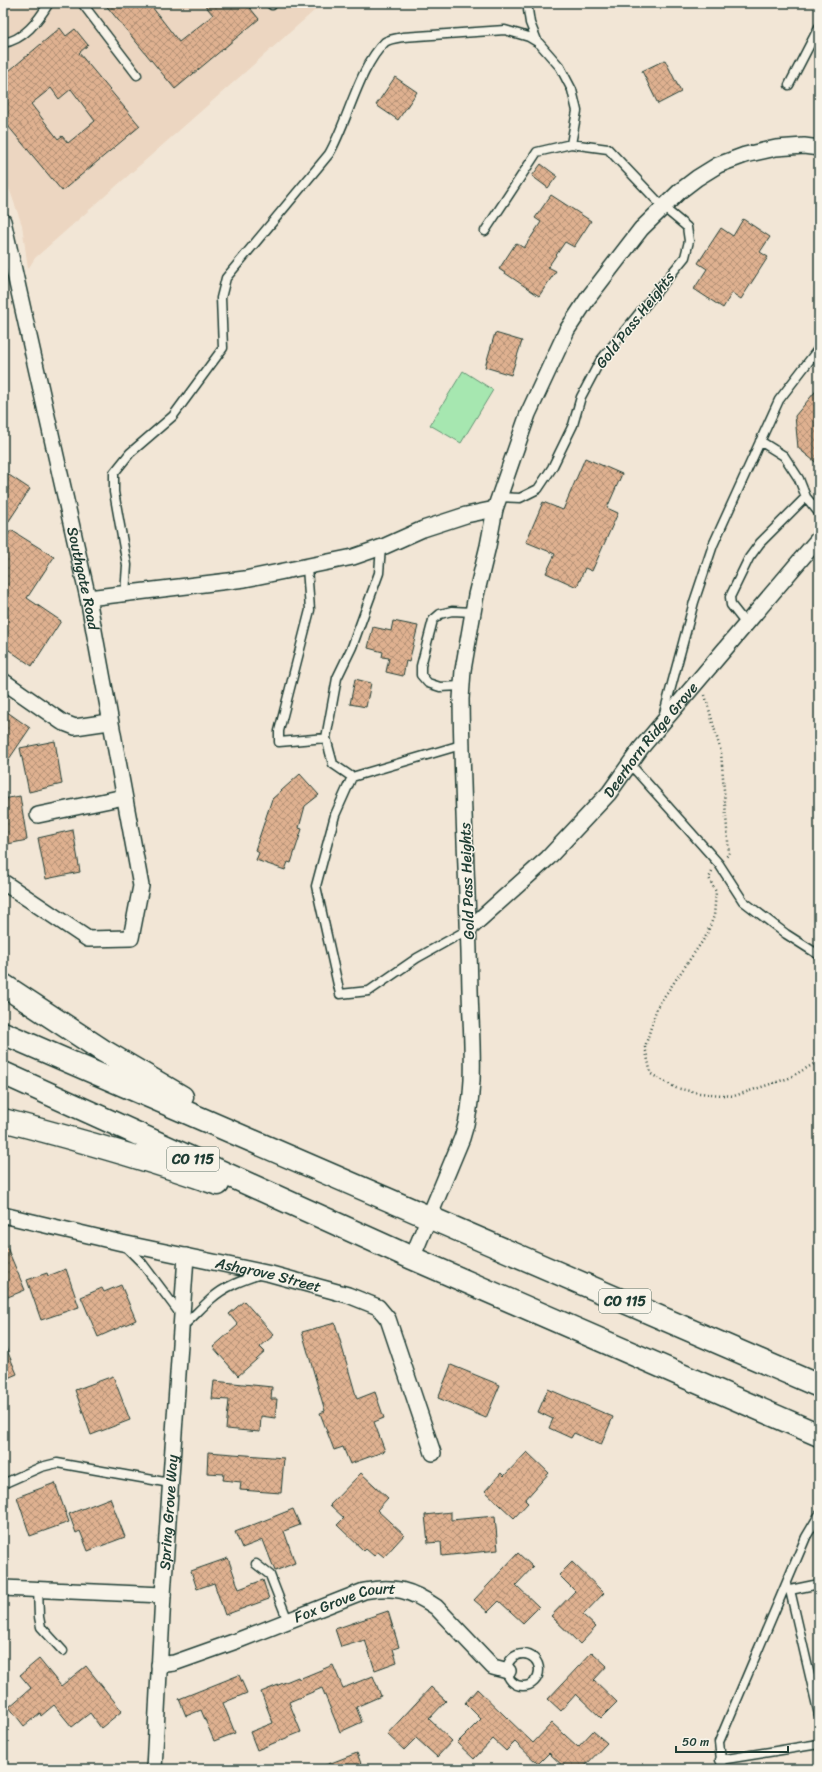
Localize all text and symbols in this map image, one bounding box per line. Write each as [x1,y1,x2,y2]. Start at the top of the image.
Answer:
street label: Gold Pass Heights [589,266,681,374]
street label: Southgate Road [59,524,107,633]
street label: Deerhorn Ridge Grove [596,676,705,803]
street label: Gold Pass Heights [452,822,482,940]
road number: CO 115 [167,1147,219,1171]
street label: Ashgrove Street [212,1250,324,1300]
road number: CO 115 [599,1289,651,1313]
street label: Spring Grove Way [152,1454,186,1571]
street label: Fox Grove Court [290,1576,397,1630]
scale bar [676,1728,788,1754]
text: 50 m [682,1731,709,1753]

